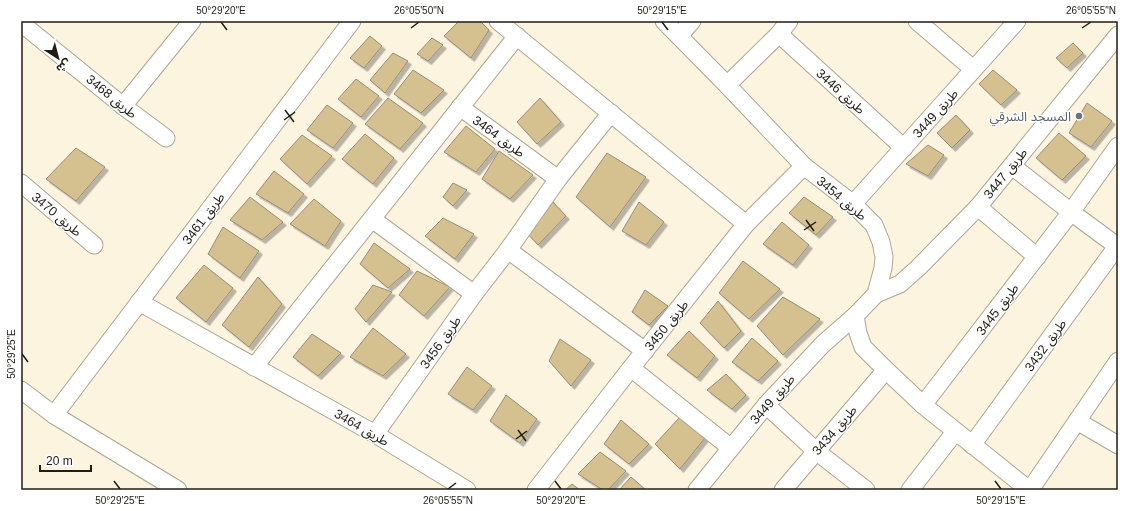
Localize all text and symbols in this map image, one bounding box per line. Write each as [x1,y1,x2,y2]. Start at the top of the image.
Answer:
text: 50°29'20"E [196,5,246,16]
text: 26°05'50"N [394,5,444,16]
text: 50°29'15"E [637,5,687,16]
text: 26°05'55"N [1066,5,1116,16]
north arrow [38,38,78,78]
text: ش [54,56,74,75]
street label: طريق 3446 [813,66,868,118]
street label: طريق 3468 [83,72,140,122]
street label: طريق 3449 [910,86,962,141]
place label: المسجد الشرقي [989,109,1071,127]
marker: المسجد الشرقي [1074,111,1084,121]
street label: طريق 3464 [469,113,528,161]
street label: طريق 3447 [981,145,1031,202]
street label: طريق 3454 [813,173,870,224]
street label: طريق 3470 [28,189,85,240]
street label: طريق 3461 [179,189,229,248]
street label: طريق 3445 [973,280,1023,339]
street label: طريق 3450 [642,297,692,354]
street label: طريق 3456 [417,313,465,372]
street label: طريق 3432 [1022,316,1070,375]
text: 50°29'25"E [6,329,17,379]
street label: طريق 3449 [747,371,799,428]
street label: طريق 3434 [809,402,861,459]
street label: طريق 3464 [331,406,392,450]
scale bar [40,447,91,473]
text: 20 m [46,454,73,468]
text: 50°29'25"E [95,495,145,506]
text: 26°05'55"N [423,495,473,506]
text: 50°29'20"E [536,495,586,506]
text: 50°29'15"E [976,495,1026,506]

